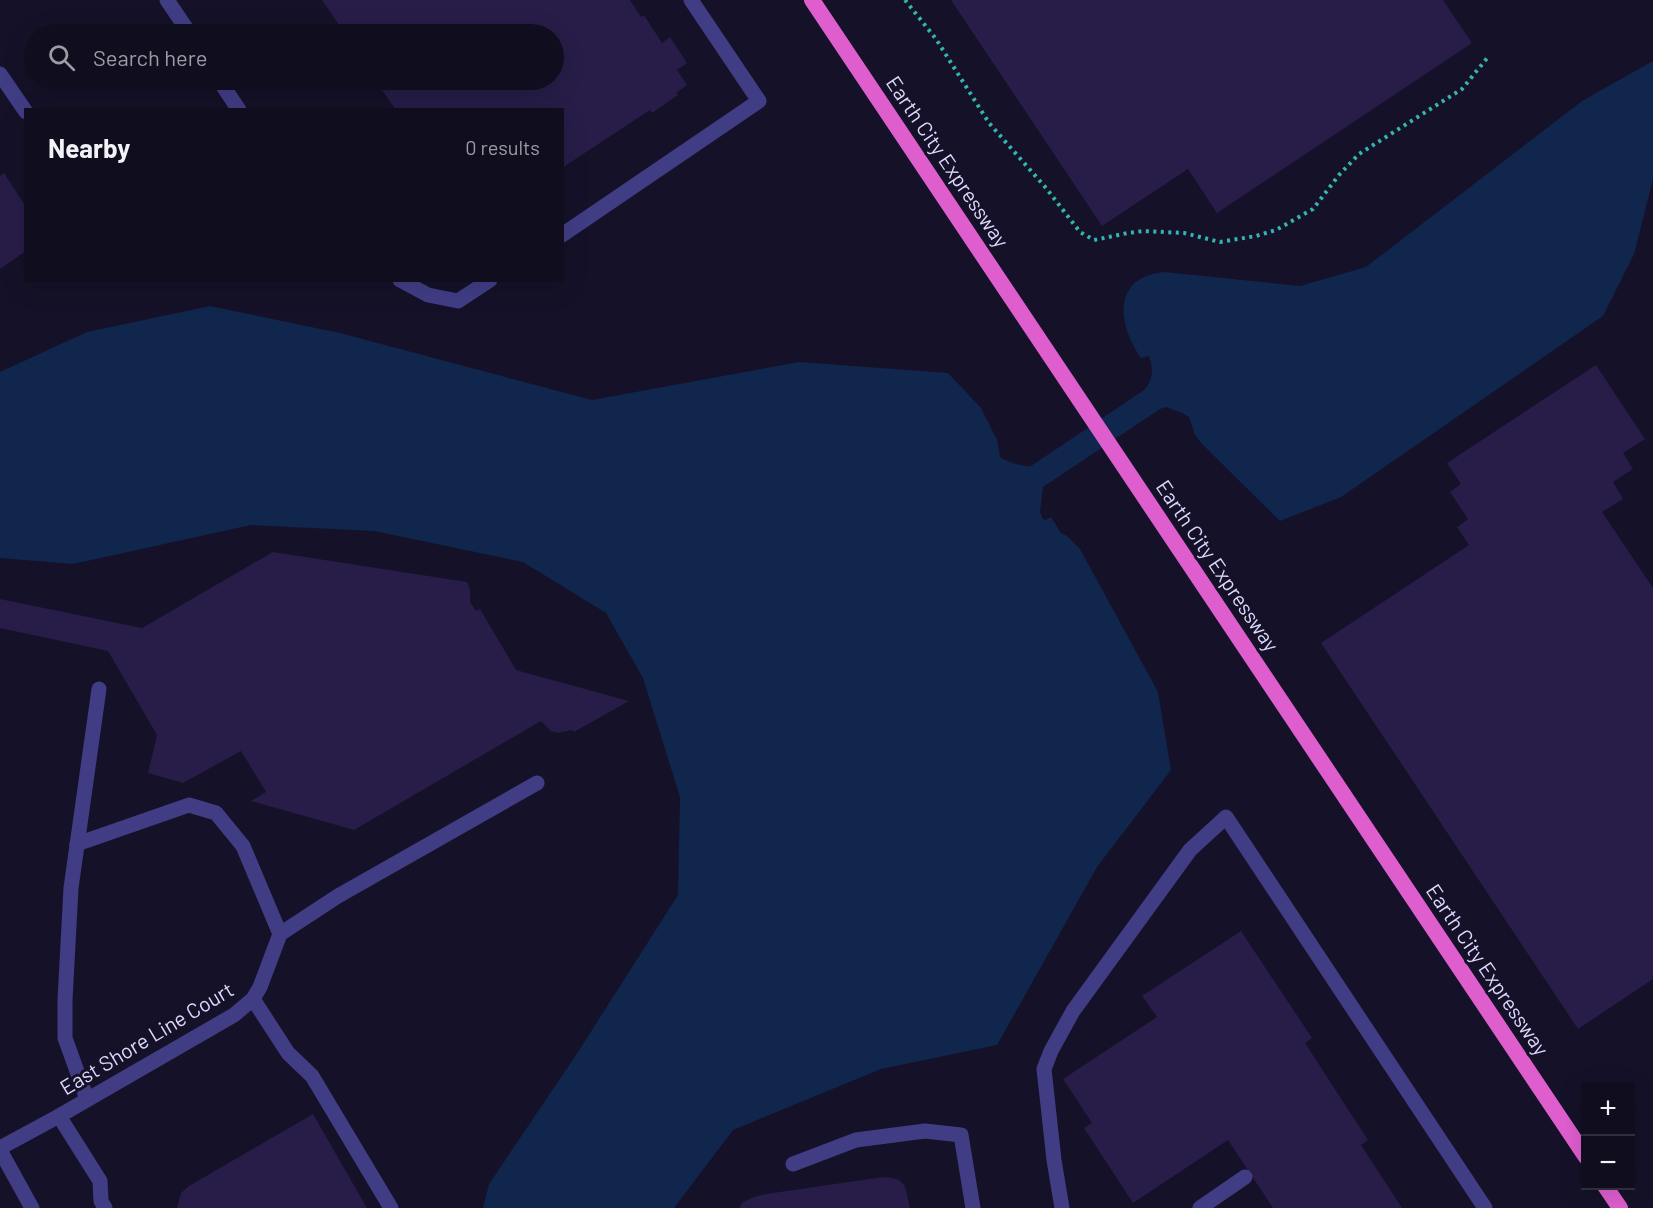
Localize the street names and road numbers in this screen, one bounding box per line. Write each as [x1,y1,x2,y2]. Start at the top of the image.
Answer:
street label: Earth City Expressway [882,71,1015,252]
street label: Earth City Expressway [1152,475,1285,656]
street label: Earth City Expressway [1422,879,1555,1060]
street label: East Shore Line Court [55,976,238,1099]

